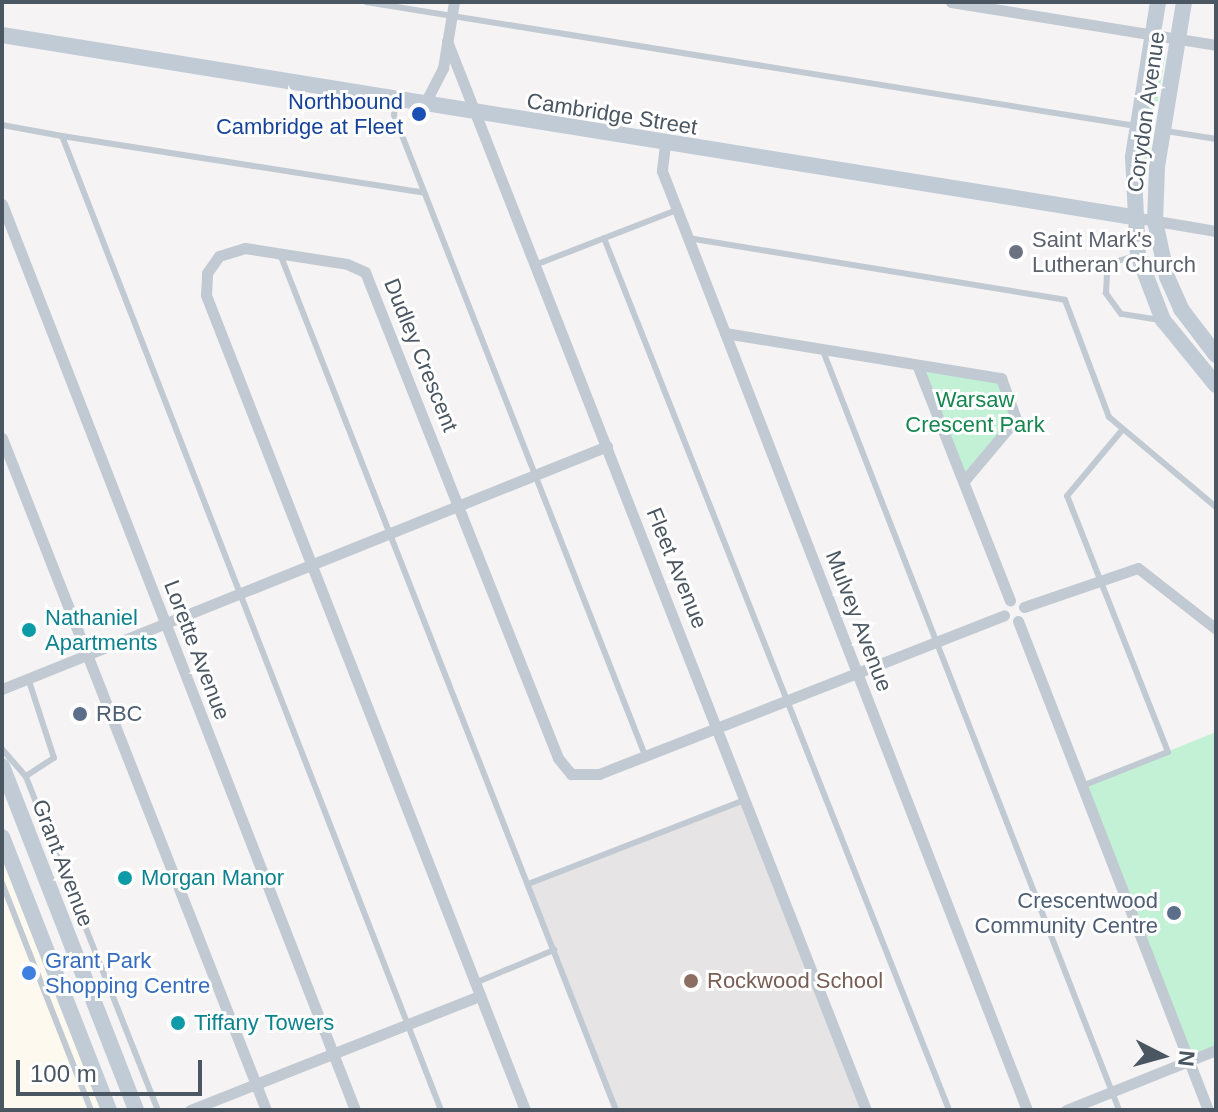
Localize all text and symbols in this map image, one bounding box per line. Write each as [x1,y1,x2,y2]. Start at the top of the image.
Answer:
street label: Corydon Avenue [1122,29,1170,195]
street label: Cambridge Street [525,87,699,141]
place label: Northbound Cambridge at Fleet [216,88,403,140]
marker: Northbound Cambridge at Fleet [410,105,428,123]
place label: Saint Mark's Lutheran Church [1032,226,1196,278]
marker: Saint Mark's Lutheran Church [1007,243,1025,261]
street label: Dudley Crescent [378,275,464,435]
park label: Warsaw Crescent Park [905,386,1045,438]
street label: Fleet Avenue [641,503,713,633]
street label: Mulvey Avenue [820,546,898,696]
street label: Lorette Avenue [158,576,236,724]
place label: Nathaniel Apartments [45,604,157,656]
marker: Nathaniel Apartments [20,621,38,639]
place label: RBC [96,701,142,727]
marker: RBC [71,705,89,723]
street label: Grant Avenue [26,795,100,931]
place label: Morgan Manor [141,865,284,891]
marker: Morgan Manor [116,869,134,887]
place label: Crescentwood Community Centre [975,887,1158,938]
marker: Crescentwood Community Centre [1165,904,1183,922]
place label: Grant Park Shopping Centre [45,947,210,998]
marker: Grant Park Shopping Centre [20,964,38,982]
place label: Rockwood School [707,968,883,994]
marker: Rockwood School [682,972,700,990]
place label: Tiffany Towers [194,1010,335,1036]
marker: Tiffany Towers [169,1014,187,1032]
north arrow [1122,1016,1202,1096]
scale bar [20,1044,206,1094]
text: N [1173,1049,1200,1068]
text: 100 m [30,1060,97,1087]

